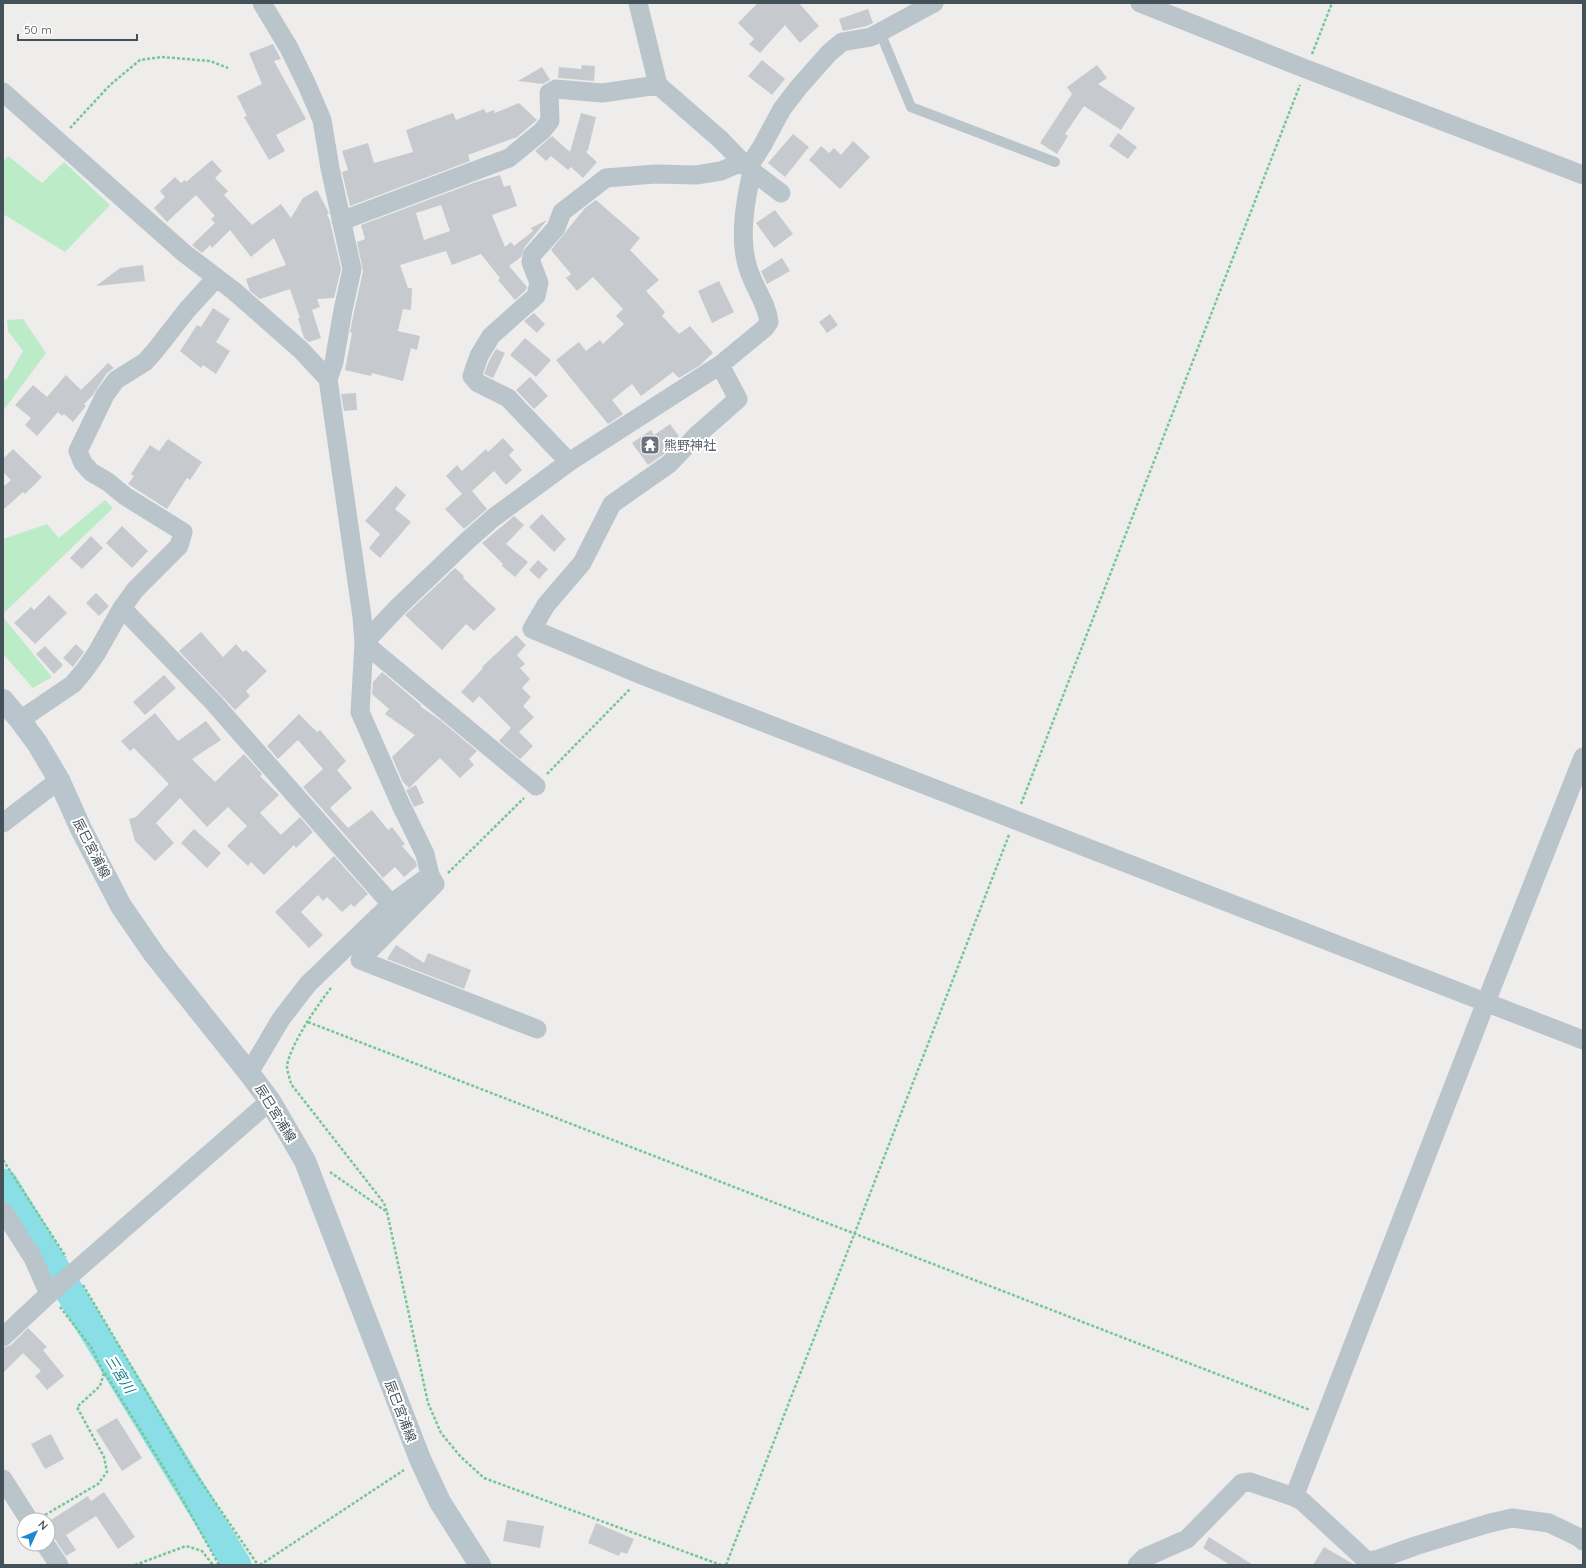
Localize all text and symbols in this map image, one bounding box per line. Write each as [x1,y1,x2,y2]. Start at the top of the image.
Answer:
scale bar [18,16,137,42]
text: 50 m [24,22,52,37]
temple icon: 熊野神社 [639,434,661,456]
place label: 熊野神社 [664,437,716,453]
street label: 辰巳宮浦線 [70,815,114,881]
street label: 辰巳宮浦線 [252,1081,300,1145]
water label: 三宮川 [101,1351,140,1398]
street label: 辰巳宮浦線 [382,1378,420,1444]
north arrow [16,1512,56,1552]
text: N [35,1517,51,1533]

